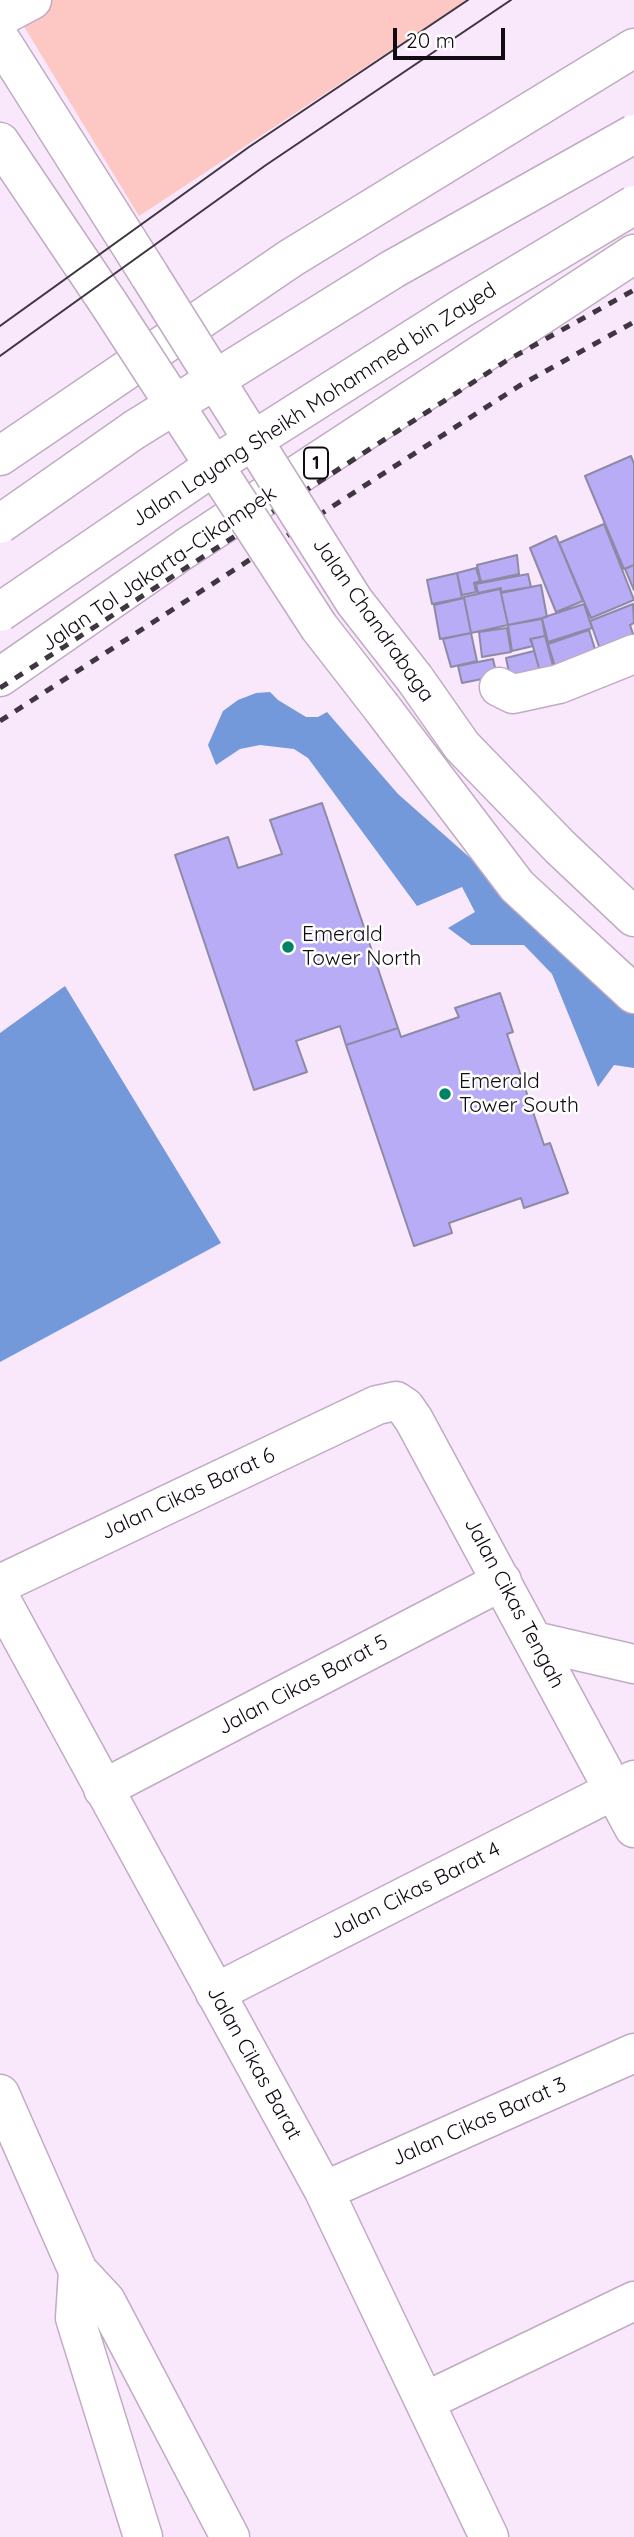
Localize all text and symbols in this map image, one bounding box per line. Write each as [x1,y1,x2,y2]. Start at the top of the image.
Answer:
scale bar [396,14,508,58]
text: 20 m [406,27,455,53]
street label: Jalan Layang Sheikh Mohammed bin Zayed [127,277,501,533]
road number: 1 [304,447,328,478]
street label: Jalan Tol Jakarta–Cikampek [37,481,281,657]
street label: Jalan Chandrabaga [307,533,439,707]
place label: Emerald Tower North [302,922,421,972]
marker: Emerald Tower North [280,939,296,955]
place label: Emerald Tower South [459,1069,579,1119]
marker: Emerald Tower South [437,1086,453,1102]
street label: Jalan Cikas Barat 6 [97,1443,279,1545]
street label: Jalan Cikas Tengah [458,1513,570,1693]
street label: Jalan Cikas Barat 5 [214,1629,392,1741]
street label: Jalan Cikas Barat 4 [325,1837,505,1945]
street label: Jalan Cikas Barat [201,1982,307,2144]
street label: Jalan Cikas Barat 3 [388,2072,570,2172]

